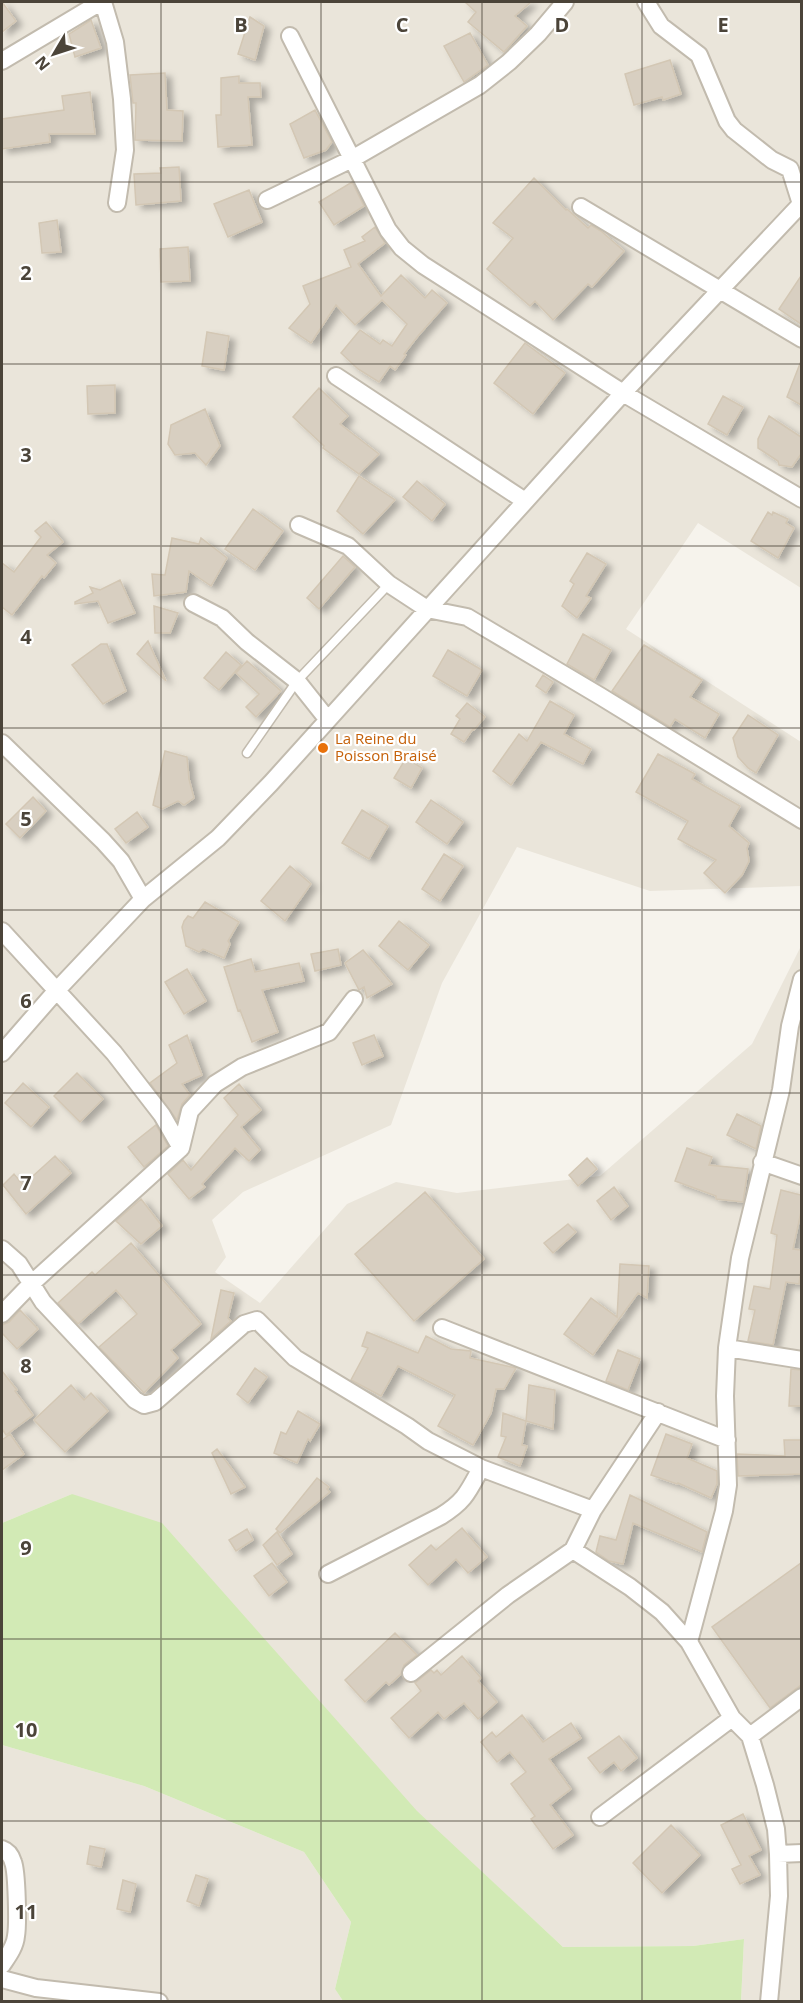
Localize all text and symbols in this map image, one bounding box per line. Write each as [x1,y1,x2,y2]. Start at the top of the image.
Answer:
text: B [234,11,248,38]
text: C [396,11,409,38]
text: D [555,11,569,38]
text: E [717,11,729,38]
north arrow [24,24,84,84]
text: N [30,51,55,75]
text: 2 [20,259,32,286]
text: 3 [20,441,32,468]
text: 4 [20,623,32,650]
place label: La Reine du Poisson Braisé [335,728,437,765]
marker: La Reine du Poisson Braisé [316,741,330,755]
text: 5 [20,805,32,832]
text: 6 [20,987,32,1014]
text: 7 [20,1169,32,1196]
text: 8 [20,1352,32,1379]
text: 9 [20,1534,32,1561]
text: 10 [15,1716,37,1743]
text: 11 [15,1898,37,1925]

